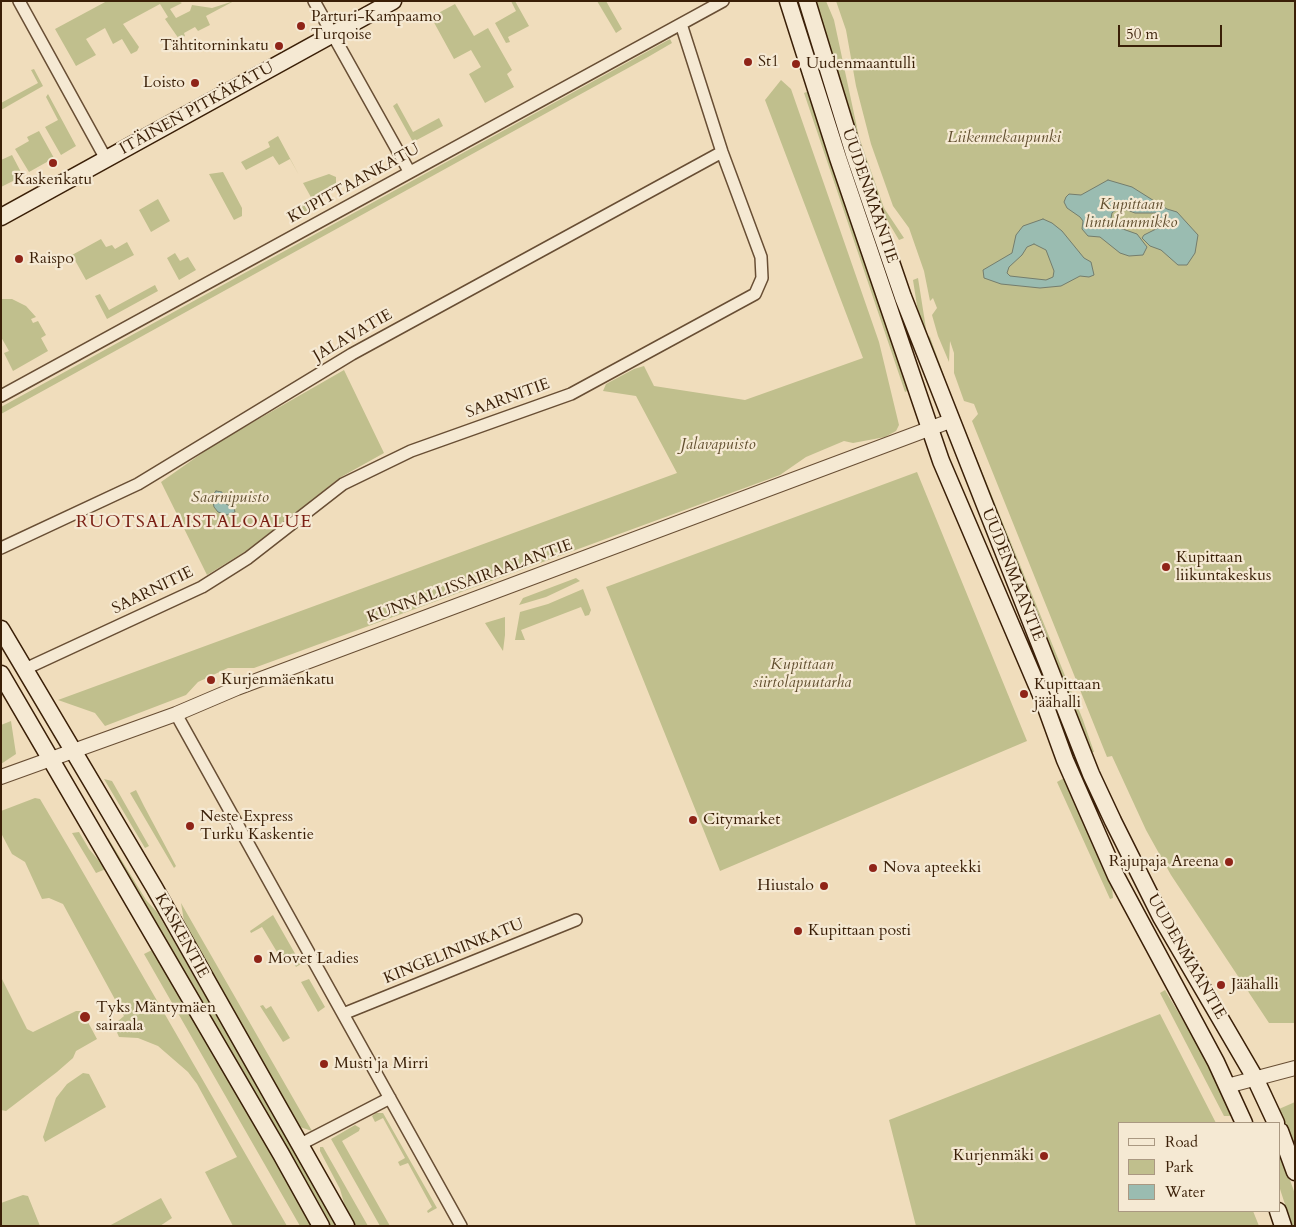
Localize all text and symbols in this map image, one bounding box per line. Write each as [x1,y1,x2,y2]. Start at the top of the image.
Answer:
place label: Parturi-Kampaamo Turqoise [311,7,441,45]
scale bar [1121,15,1225,47]
marker: Parturi-Kampaamo Turqoise [295,20,307,32]
text: 50 m [1126,24,1158,44]
place label: Tähtitorninkatu [160,36,269,56]
marker: Tähtitorninkatu [273,40,285,52]
place label: St1 [758,52,779,72]
place label: Uudenmaantulli [806,54,916,74]
marker: St1 [742,56,754,68]
marker: Uudenmaantulli [790,58,802,70]
street label: ITÄINEN PITKÄKATU [116,59,278,159]
place label: Loisto [143,73,185,93]
marker: Loisto [189,77,201,89]
street label: UUDENMAANTIE [837,126,901,266]
park label: Liikennekaupunki [947,128,1061,148]
street label: KUPITTAANKATU [285,140,423,228]
marker: Kaskenkatu [47,157,59,169]
place label: Kaskenkatu [14,170,92,190]
park label: Kupittaan lintulammikko [1085,195,1177,233]
place label: Raispo [29,249,74,269]
marker: Raispo [13,253,25,265]
street label: JALAVATIE [310,306,396,366]
street label: SAARNITIE [463,375,553,423]
park label: Jalavapuisto [680,435,756,455]
park label: Saarnipuisto [191,488,269,508]
street label: UUDENMAANTIE [977,506,1047,644]
district label: RUOTSALAISTALOALUE [73,512,315,534]
street label: KUNNALLISSAIRAALANTIE [365,536,575,628]
place label: Kupittaan liikuntakeskus [1176,548,1271,586]
marker: Kupittaan liikuntakeskus [1160,561,1172,573]
street label: SAARNITIE [109,563,197,619]
park label: Kupittaan siirtolapuutarha [753,655,851,693]
place label: Kurjenmäenkatu [221,670,335,690]
marker: Kurjenmäenkatu [205,674,217,686]
place label: Kupittaan jäähalli [1034,675,1101,713]
marker: Kupittaan jäähalli [1018,688,1030,700]
place label: Neste Express Turku Kaskentie [200,807,314,845]
place label: Citymarket [703,810,780,830]
marker: Citymarket [687,814,699,826]
marker: Neste Express Turku Kaskentie [184,820,196,832]
place label: Rajupaja Areena [1109,852,1219,872]
marker: Rajupaja Areena [1223,856,1235,868]
place label: Nova apteekki [883,858,981,878]
marker: Nova apteekki [867,862,879,874]
place label: Hiustalo [757,876,814,896]
marker: Hiustalo [818,880,830,892]
street label: KASKENTIE [150,890,212,982]
street label: UUDENMAANTIE [1142,891,1230,1023]
street label: KINGELININKATU [381,915,527,989]
place label: Kupittaan posti [808,921,911,941]
marker: Kupittaan posti [792,925,804,937]
place label: Movet Ladies [268,949,359,969]
marker: Movet Ladies [252,953,264,965]
place label: Jäähalli [1231,975,1279,995]
marker: Jäähalli [1215,979,1227,991]
place label: Tyks Mäntymäen sairaala [96,998,216,1036]
marker: Tyks Mäntymäen sairaala [78,1010,92,1024]
place label: Musti ja Mirri [334,1054,429,1074]
marker: Musti ja Mirri [318,1058,330,1070]
legend [1118,1122,1281,1212]
text: Road [1165,1132,1198,1152]
place label: Kurjenmäki [953,1146,1034,1166]
marker: Kurjenmäki [1038,1150,1050,1162]
text: Park [1165,1157,1194,1177]
text: Water [1165,1182,1205,1202]

